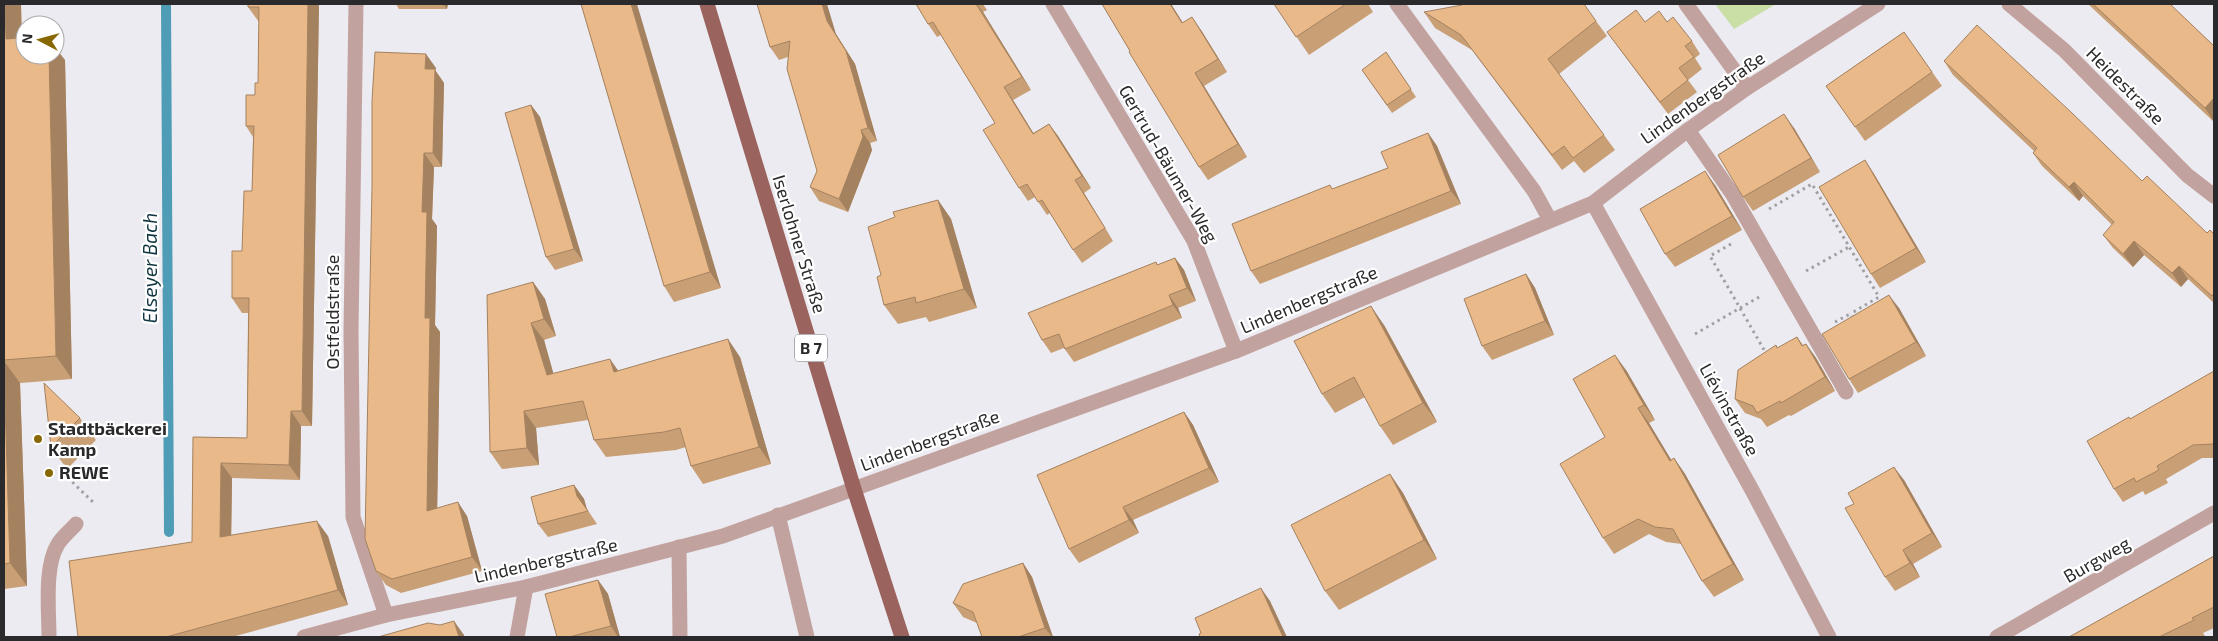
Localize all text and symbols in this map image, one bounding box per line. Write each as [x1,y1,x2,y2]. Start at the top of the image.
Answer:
north arrow [15,15,65,65]
text: N [18,33,36,45]
street label: Heidestraße [2082,42,2169,129]
street label: Lindenbergstraße [1636,46,1769,148]
street label: Gertrud-Bäumer-Weg [1115,81,1223,246]
street label: Iserlohner Straße [768,172,831,316]
water label: Elseyer Bach [138,213,162,323]
street label: Ostfeldstraße [321,255,343,369]
street label: Lindenbergstraße [1237,260,1380,338]
road number: B 7 [795,334,827,362]
street label: Liévinstraße [1695,359,1764,460]
street label: Lindenbergstraße [857,405,1002,475]
place label: Stadtbäckerei Kamp [48,417,167,460]
marker: Stadtbäckerei Kamp [32,433,44,445]
place label: REWE [59,461,109,483]
marker: REWE [43,467,55,479]
street label: Burgweg [2059,531,2134,587]
street label: Lindenbergstraße [472,533,620,587]

